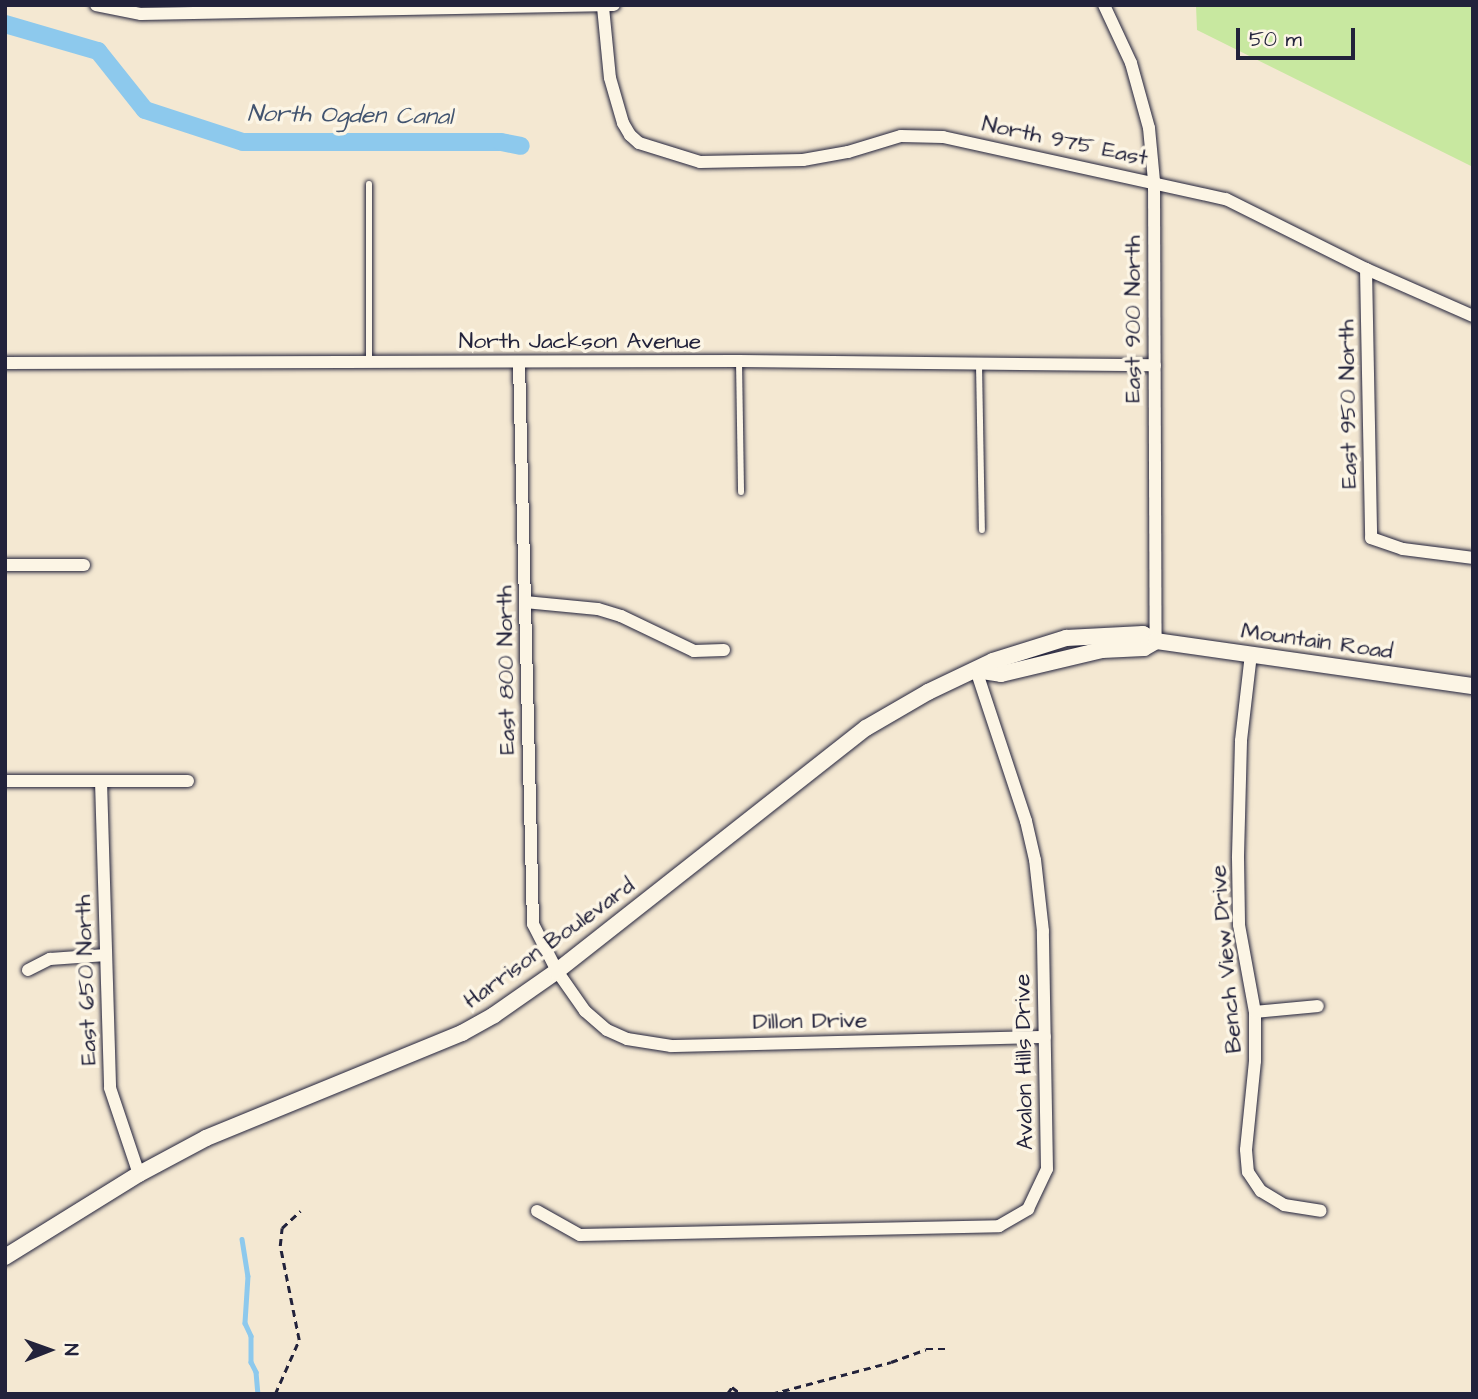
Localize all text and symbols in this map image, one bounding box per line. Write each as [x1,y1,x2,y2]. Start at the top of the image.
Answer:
scale bar [1240,14,1359,58]
text: 50 m [1249,25,1302,54]
water label: North Ogden Canal [247,100,453,132]
street label: North 975 East [980,110,1150,172]
street label: East 900 North [1119,235,1147,403]
street label: East 950 North [1333,319,1363,489]
street label: North Jackson Avenue [459,327,701,355]
street label: East 800 North [491,585,521,755]
street label: Mountain Road [1239,617,1395,665]
street label: Bench View Drive [1204,864,1248,1054]
street label: Harrison Boulevard [458,872,640,1014]
street label: East 650 North [69,894,103,1066]
street label: Avalon Hills Drive [1009,974,1039,1150]
street label: Dillon Drive [752,1006,868,1036]
north arrow [14,1315,84,1385]
text: N [57,1343,84,1356]

